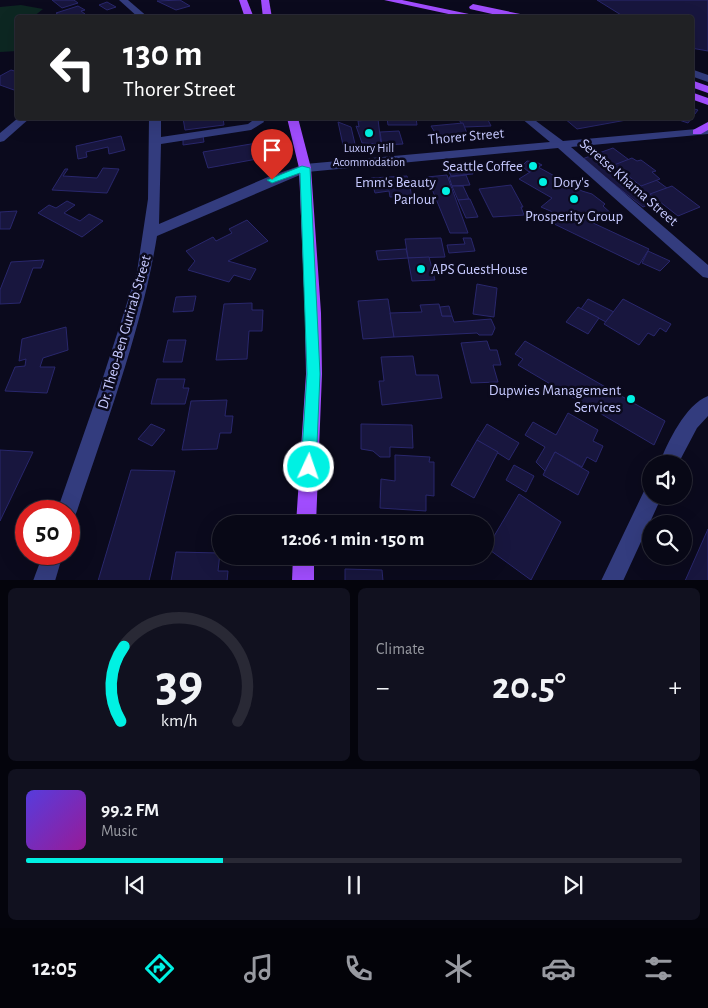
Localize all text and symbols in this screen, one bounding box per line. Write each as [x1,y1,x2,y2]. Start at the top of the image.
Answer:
icon: left [40,35,105,100]
text: 130 m [123,37,202,72]
text: Thorer Street [123,78,235,100]
street label: Thorer Street [427,126,505,147]
marker: Luxury Hill Acommodation [363,127,375,139]
pin [251,129,293,180]
icon: arrive [258,136,286,164]
street label: Seretse Khama Street [577,136,681,229]
place label: Luxury Hill Acommodation [333,142,405,168]
place label: Seattle Coffee [443,159,523,174]
marker: Seattle Coffee [527,160,539,172]
place label: Emm's Beauty Parlour [355,175,437,207]
place label: Dory's [553,175,589,190]
marker: Dory's [537,176,549,188]
marker: Emm's Beauty Parlour [440,185,452,197]
marker: Prosperity Group [568,193,580,205]
place label: Prosperity Group [525,209,623,224]
street label: Dr. Theo-Ben Gurirab Street [95,253,154,411]
place label: APS GuestHouse [431,262,528,277]
marker: APS GuestHouse [415,263,427,275]
place label: Dupwies Management Services [489,383,621,415]
marker: Dupwies Management Services [625,393,637,405]
position arrow [282,440,334,492]
map controls [642,455,692,565]
button: sound [642,455,692,505]
speed limit sign: 50 [15,500,80,565]
button: search [642,515,692,565]
text: 12:06 · 1 min · 150 m [282,530,424,549]
text: Climate [376,641,425,657]
text: 39 [155,658,203,710]
text: 20.5° [492,668,566,706]
text: − [376,674,389,702]
text: + [669,674,682,702]
text: km/h [161,712,197,730]
text: 99.2 FM [101,801,159,820]
text: Music [101,823,137,839]
icon: previous [121,871,149,899]
icon: pause [340,871,368,899]
icon: next [559,871,587,899]
icon: directions [142,951,177,986]
icon: music [241,951,276,986]
icon: phone [341,951,376,986]
icon: climate [441,951,476,986]
icon: car [541,951,576,986]
icon: filters [641,951,676,986]
text: 12:05 [32,957,77,979]

